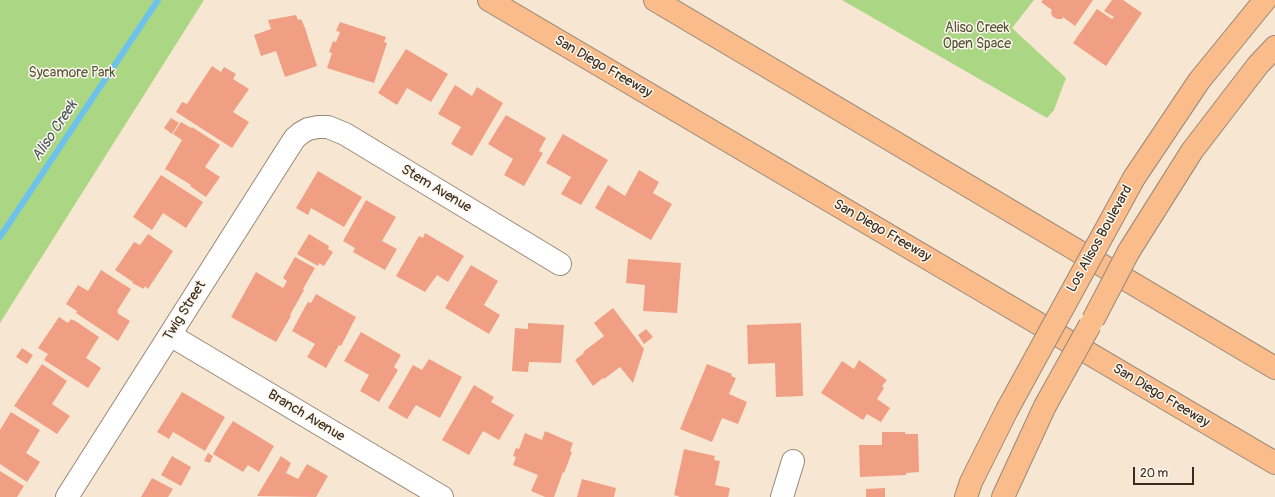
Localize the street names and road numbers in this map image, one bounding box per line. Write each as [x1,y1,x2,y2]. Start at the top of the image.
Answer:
street label: San Diego Freeway [551,32,655,102]
street label: Stem Avenue [398,161,474,217]
street label: Los Alisos Boulevard [1064,183,1136,295]
street label: San Diego Freeway [830,196,934,266]
street label: Twig Street [160,278,210,344]
street label: San Diego Freeway [1110,361,1212,431]
street label: Branch Avenue [265,386,347,446]

